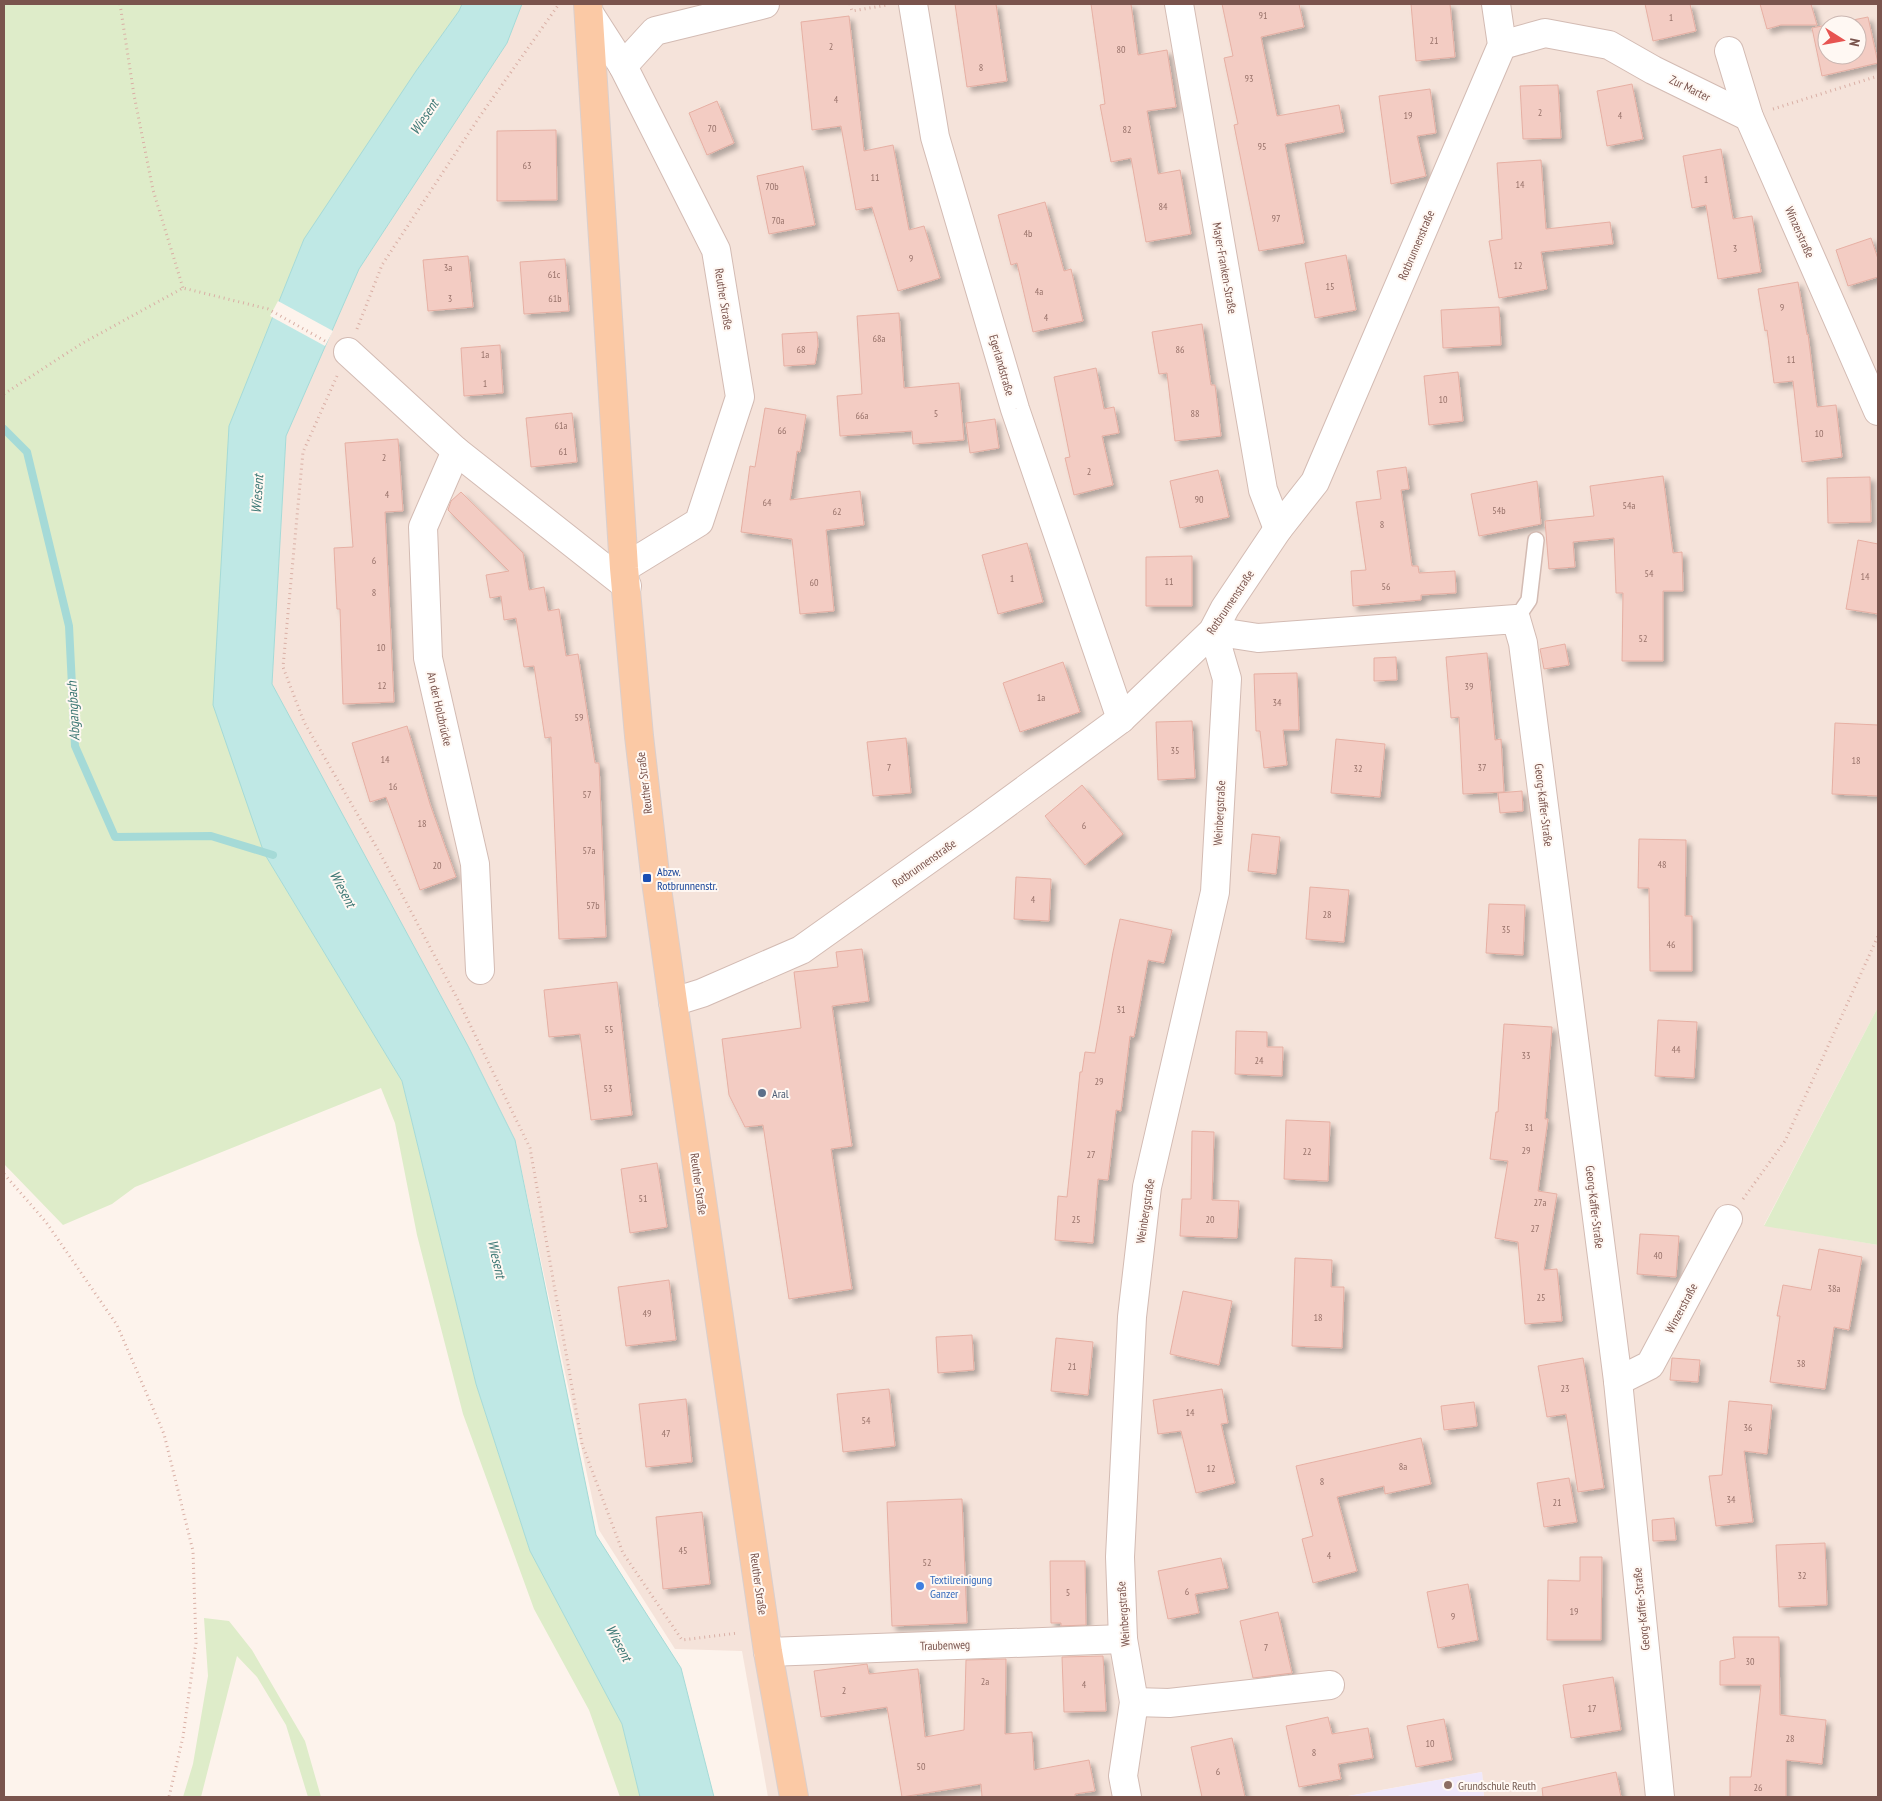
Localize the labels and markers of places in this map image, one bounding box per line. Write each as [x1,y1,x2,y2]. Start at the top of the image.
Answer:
place label: Abzw. Rotbrunnenstr. [657,864,717,893]
marker: Abzw. Rotbrunnenstr. [641,872,653,884]
place label: Aral [772,1086,789,1101]
marker: Aral [756,1087,768,1099]
place label: Textilreinigung Ganzer [930,1572,992,1601]
marker: Textilreinigung Ganzer [914,1580,926,1592]
place label: Grundschule Reuth [1458,1778,1536,1793]
marker: Grundschule Reuth [1442,1779,1454,1791]

